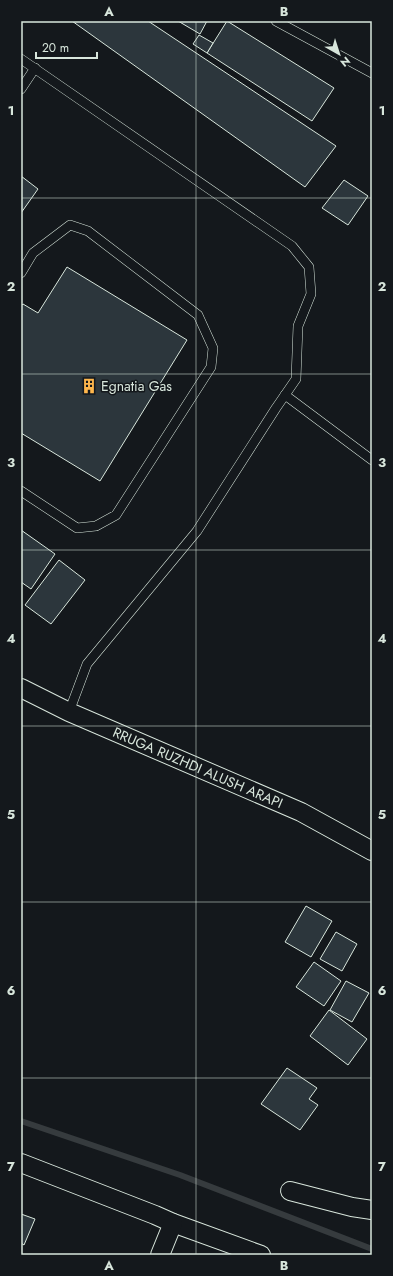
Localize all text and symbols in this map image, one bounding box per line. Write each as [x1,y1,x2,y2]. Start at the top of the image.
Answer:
text: A [103,2,114,21]
text: B [280,2,289,21]
scale bar [36,34,97,60]
north arrow [319,34,359,74]
text: 20 m [42,39,69,57]
text: N [337,53,354,71]
text: 1 [8,101,14,120]
text: 1 [379,101,385,120]
text: 2 [7,277,15,296]
text: 2 [378,277,386,296]
place label: Egnatia Gas [101,376,172,396]
building icon: Egnatia Gas [80,377,98,395]
text: 3 [7,453,15,472]
text: 3 [378,453,386,472]
text: 4 [6,629,16,648]
text: 4 [377,629,387,648]
street label: RRUGA RUZHDI ALUSH ARAPI [110,722,286,813]
text: 5 [7,805,15,824]
text: 5 [378,805,386,824]
text: 6 [7,981,16,1000]
text: 6 [378,981,387,1000]
text: 7 [7,1157,15,1176]
text: 7 [378,1157,386,1176]
text: A [103,1256,114,1275]
text: B [280,1256,289,1275]

